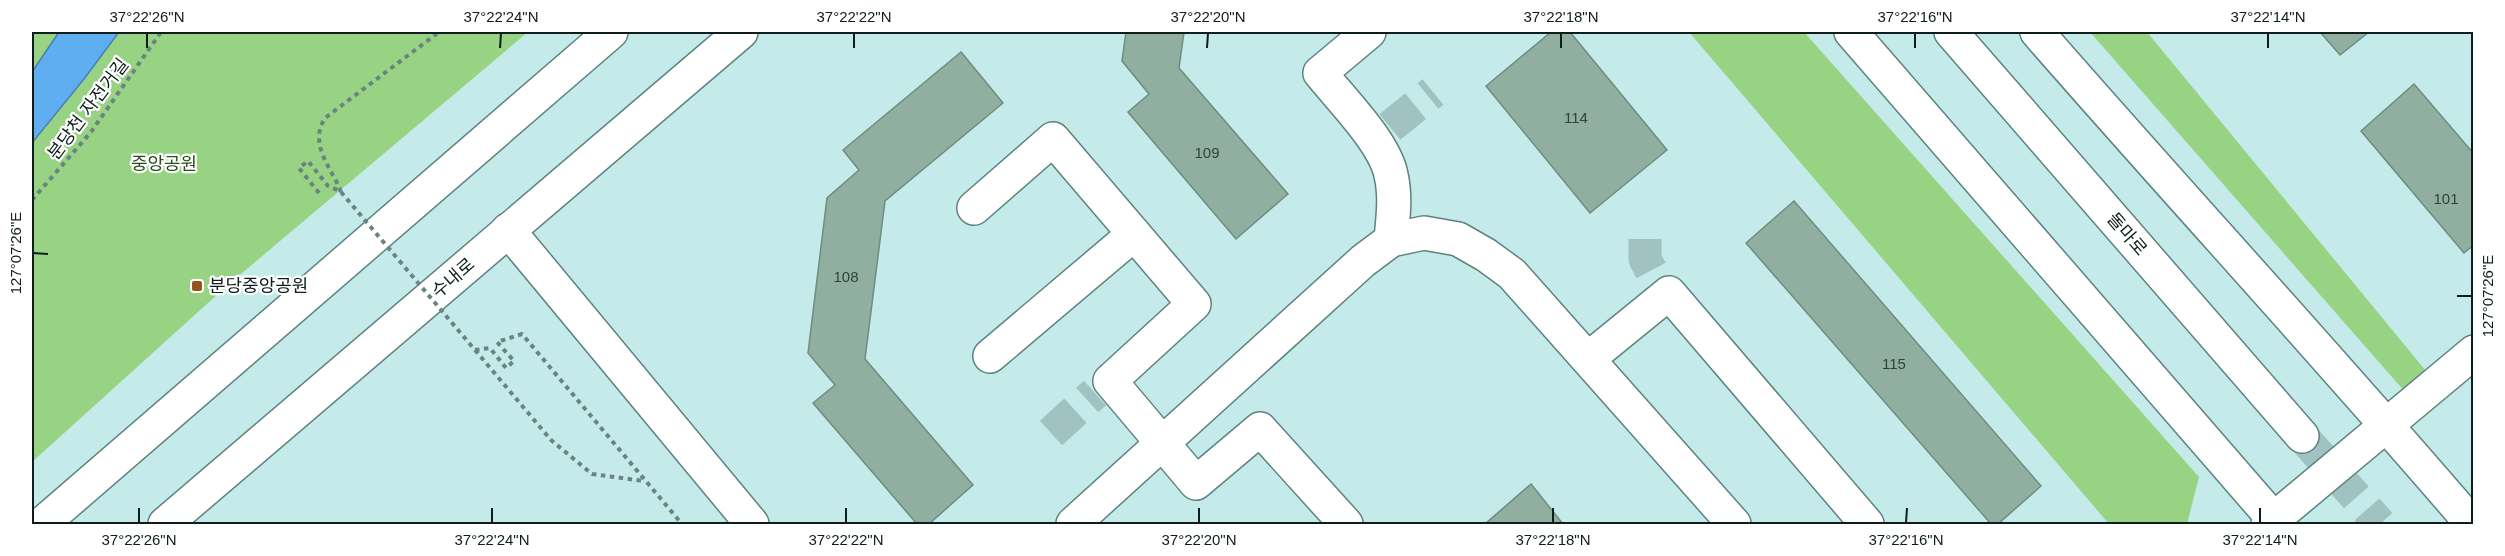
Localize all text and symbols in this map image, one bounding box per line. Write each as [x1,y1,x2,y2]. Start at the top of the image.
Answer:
text: 37°22'26"N [109,8,185,25]
text: 37°22'24"N [463,8,539,25]
text: 37°22'22"N [816,8,892,25]
text: 37°22'20"N [1170,8,1246,25]
text: 37°22'18"N [1523,8,1599,25]
text: 37°22'16"N [1877,8,1953,25]
text: 37°22'14"N [2230,8,2306,25]
street label: 분당천 자전거길 [44,55,132,163]
house number: 114 [1564,109,1588,126]
house number: 109 [1194,144,1220,161]
park label: 중앙공원 [131,154,197,174]
house number: 101 [2433,190,2459,207]
street label: 돌마로 [2103,209,2151,259]
text: 127°07'26"E [7,212,24,294]
street label: 수내로 [428,254,478,302]
text: 127°07'26"E [2479,255,2496,337]
house number: 108 [833,268,859,285]
place label: 분당중앙공원 [209,276,308,296]
marker: 분당중앙공원 [190,279,204,293]
house number: 115 [1882,355,1906,372]
text: 37°22'26"N [101,531,177,548]
text: 37°22'24"N [454,531,530,548]
text: 37°22'22"N [808,531,884,548]
text: 37°22'20"N [1161,531,1237,548]
text: 37°22'18"N [1515,531,1591,548]
text: 37°22'16"N [1868,531,1944,548]
text: 37°22'14"N [2222,531,2298,548]

